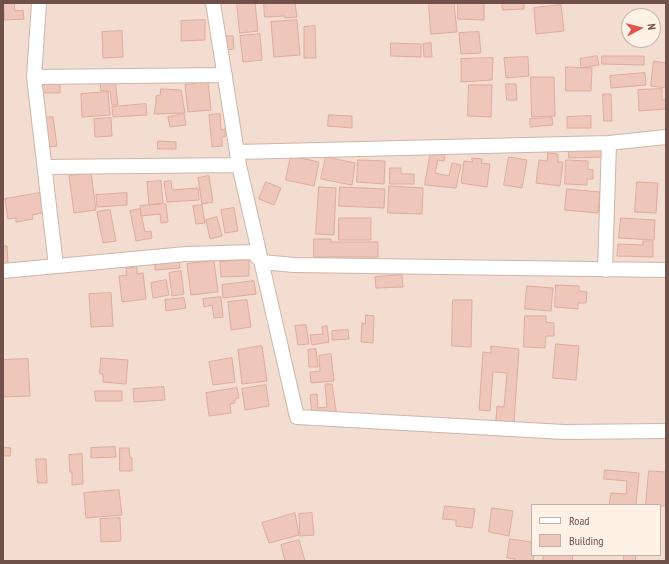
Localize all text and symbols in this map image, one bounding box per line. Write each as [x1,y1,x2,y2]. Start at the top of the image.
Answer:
north arrow [621,8,661,48]
text: N [645,23,659,30]
legend [531,504,661,556]
text: Road [569,513,589,528]
text: Building [569,533,604,548]

